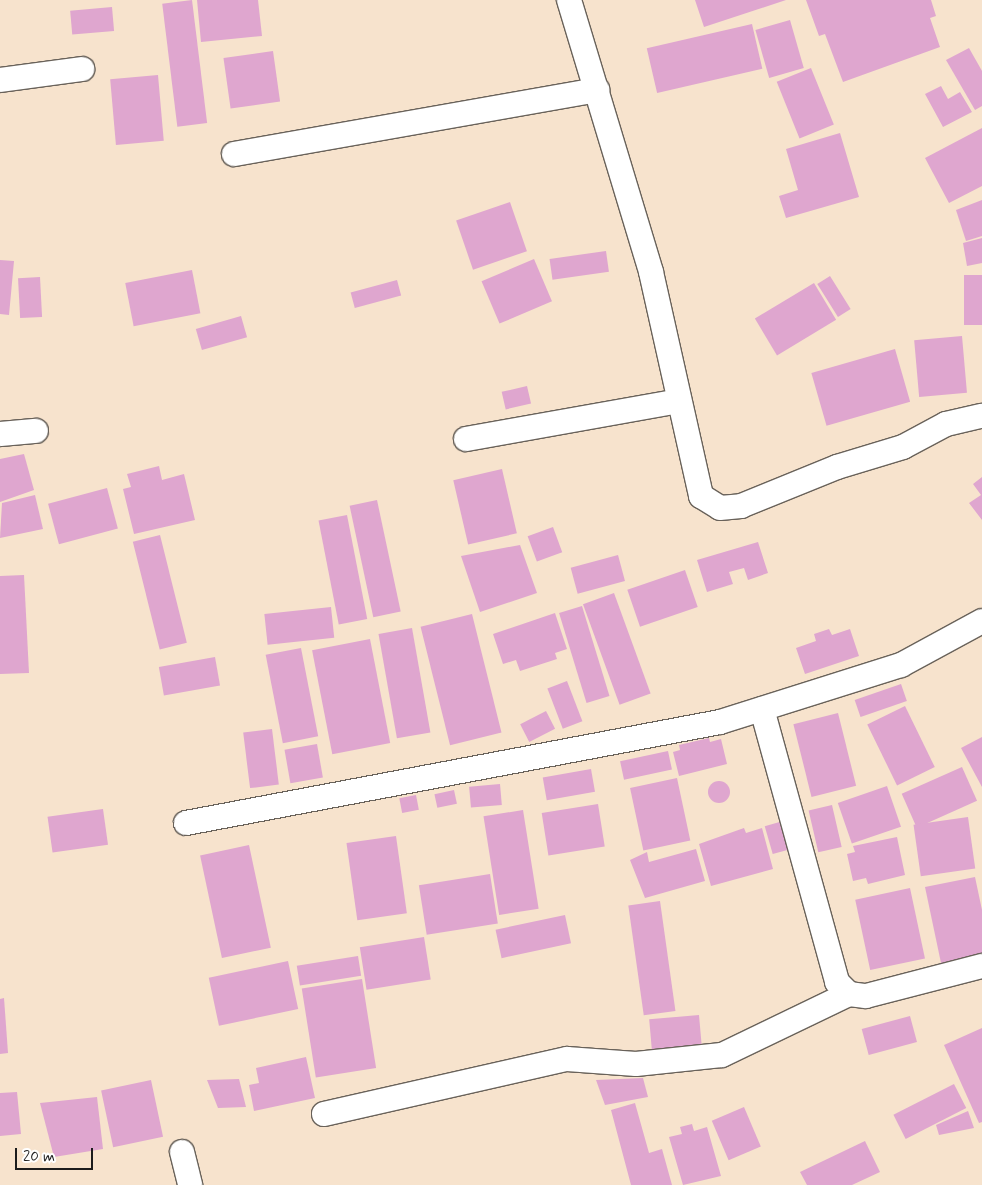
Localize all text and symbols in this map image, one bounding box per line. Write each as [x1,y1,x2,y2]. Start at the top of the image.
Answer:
scale bar [18,1138,95,1170]
text: 20 m [23,1147,55,1167]

